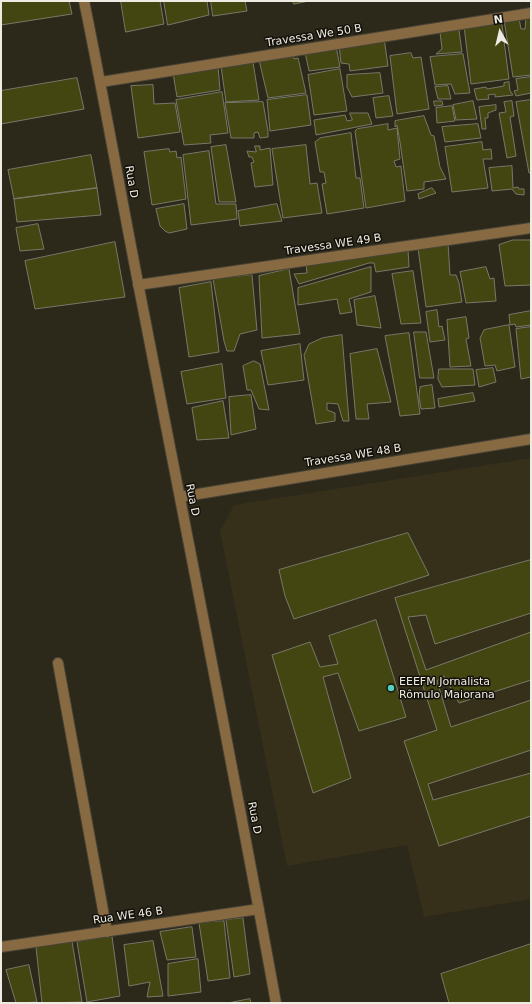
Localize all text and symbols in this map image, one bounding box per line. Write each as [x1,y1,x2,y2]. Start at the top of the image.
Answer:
north arrow [480,12,520,52]
text: N [493,13,504,27]
street label: Travessa We 50 B [265,22,363,50]
street label: Rua D [122,165,140,199]
street label: Travessa WE 49 B [284,232,382,258]
street label: Travessa WE 48 B [304,442,402,470]
street label: Rua D [182,483,202,517]
place label: EEEFM Jornalista Rômulo Maiorana [399,675,495,701]
marker: EEEFM Jornalista Rômulo Maiorana [386,683,396,693]
street label: Rua D [244,801,264,835]
street label: Rua WE 46 B [92,905,164,927]

